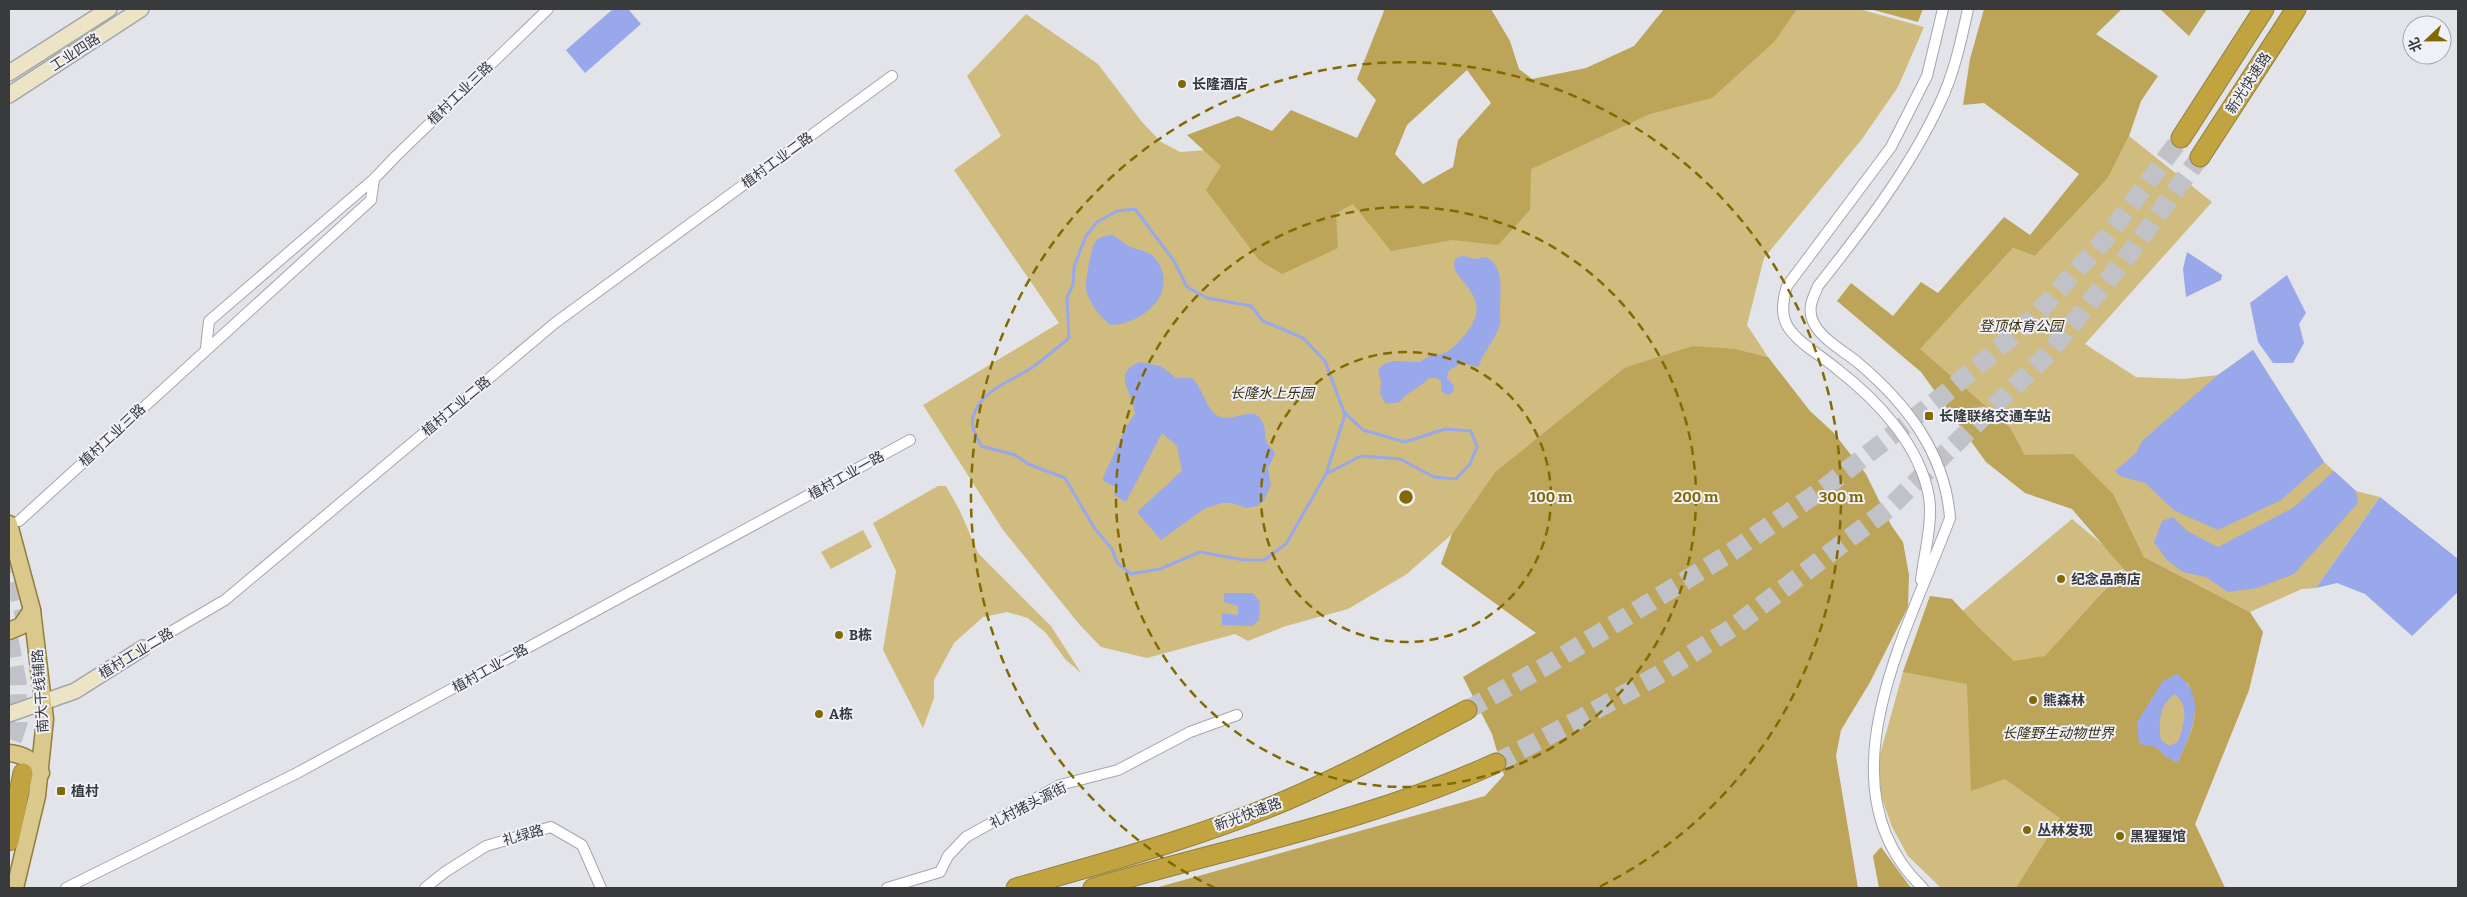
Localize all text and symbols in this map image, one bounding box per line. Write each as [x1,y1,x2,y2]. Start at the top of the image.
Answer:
north arrow [2402,15,2452,65]
street label: 工业四路 [47,30,103,75]
text: 北 [2405,35,2426,54]
street label: 新光快速路 [2222,49,2275,117]
street label: 植村工业三路 [424,58,496,129]
place label: 长隆酒店 [1192,76,1248,93]
marker: 长隆酒店 [1176,78,1188,90]
street label: 植村工业二路 [738,129,816,192]
park label: 登顶体育公园 [1979,318,2065,335]
street label: 植村工业二路 [419,373,494,440]
park label: 长隆水上乐园 [1230,385,1316,402]
street label: 植村工业三路 [76,401,149,470]
place label: 长隆联络交通车站 [1939,408,2051,425]
marker: 长隆联络交通车站 [1923,410,1935,422]
street label: 植村工业一路 [805,448,887,503]
centre of rings [1397,488,1415,506]
text: 100 m [1530,488,1573,506]
text: 200 m [1674,488,1719,506]
text: 300 m [1819,488,1864,506]
place label: 纪念品商店 [2071,571,2141,588]
marker: 纪念品商店 [2055,573,2067,585]
street label: 植村工业二路 [96,625,177,682]
place label: B栋 [849,627,872,644]
marker: B栋 [833,629,845,641]
street label: 植村工业一路 [449,641,531,696]
street label: 南大干线辅路 [29,648,52,733]
place label: 熊森林 [2043,692,2085,709]
marker: 熊森林 [2027,694,2039,706]
place label: A栋 [829,706,853,723]
marker: A栋 [813,708,825,720]
park label: 长隆野生动物世界 [2002,725,2115,742]
street label: 礼村猪头源街 [987,779,1070,832]
place label: 植村 [71,783,99,800]
marker: 植村 [55,785,67,797]
street label: 新光快速路 [1212,795,1284,834]
street label: 礼绿路 [501,822,546,849]
place label: 丛林发现 [2037,822,2093,839]
marker: 丛林发现 [2021,824,2033,836]
place label: 黑猩猩馆 [2130,828,2186,845]
marker: 黑猩猩馆 [2114,830,2126,842]

